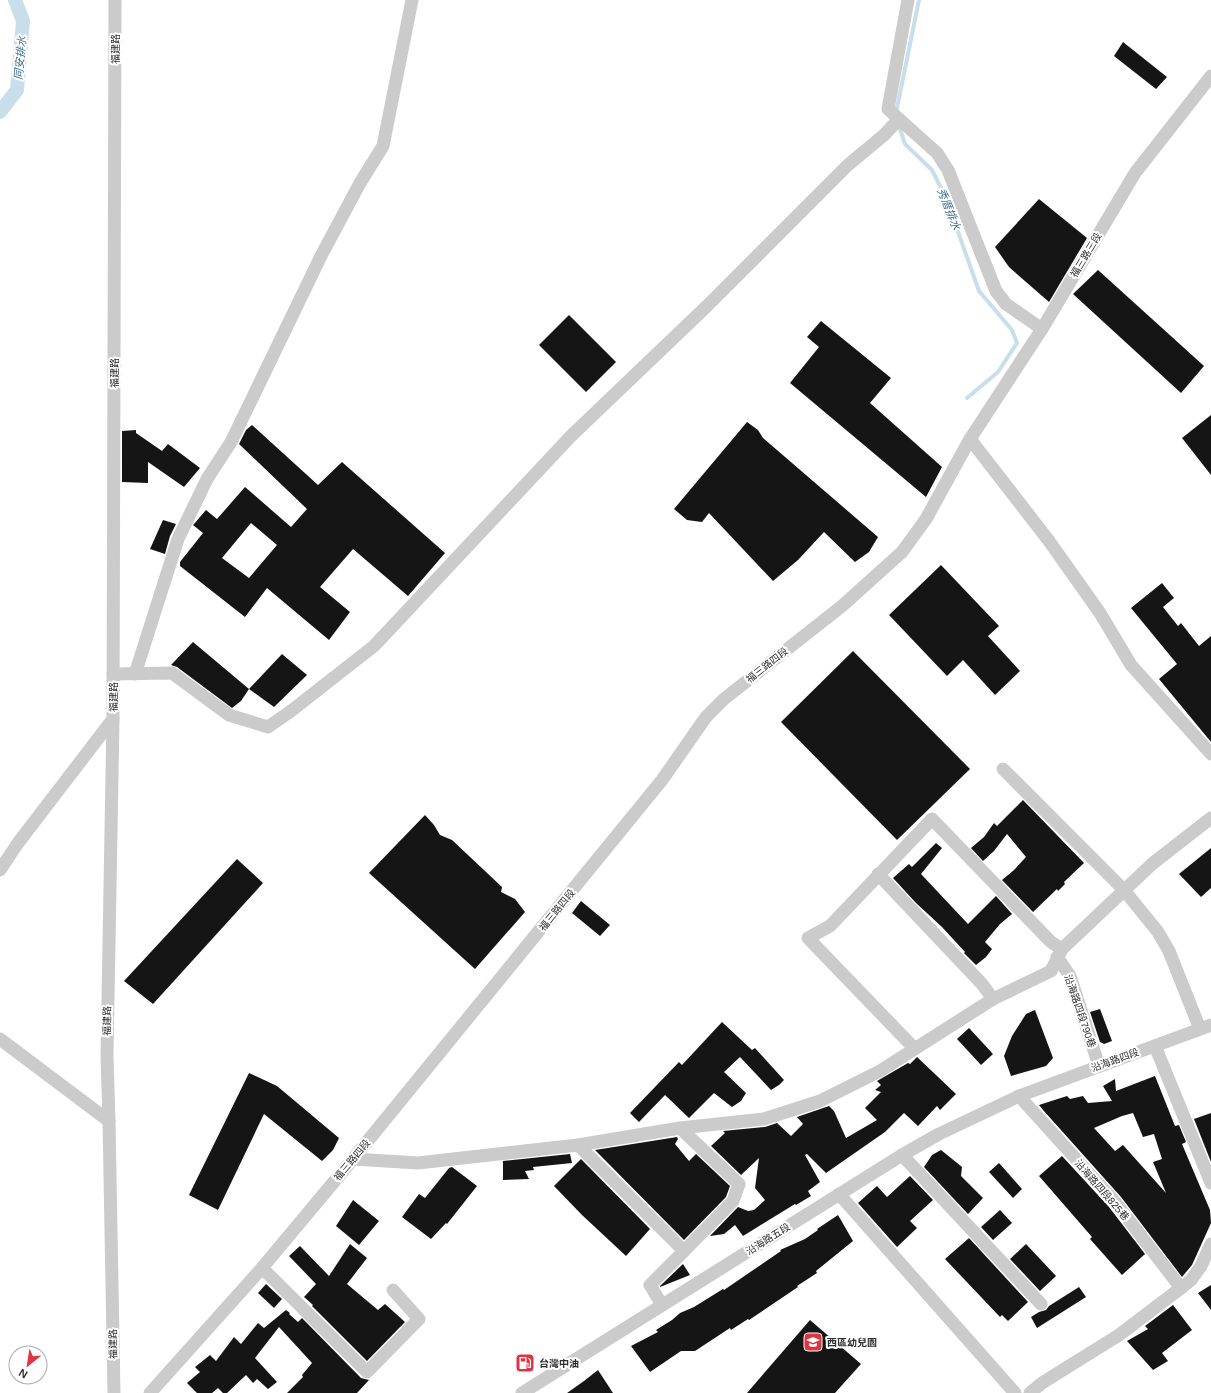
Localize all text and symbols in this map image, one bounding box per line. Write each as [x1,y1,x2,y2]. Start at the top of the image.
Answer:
street label: 福建路 [110,34,121,64]
water label: 同安排水 [12,35,28,80]
water label: 秀厝排水 [935,186,963,233]
street label: 福三路三段 [1068,231,1104,279]
street label: 福建路 [109,358,120,388]
street label: 福三路四段 [744,645,790,685]
street label: 福建路 [108,682,119,712]
street label: 福三路四段 [537,887,577,933]
street label: 沿海路四段790巷 [1062,973,1098,1049]
street label: 福建路 [101,1006,113,1036]
street label: 沿海路四段 [1090,1046,1140,1074]
street label: 福三路四段 [332,1137,372,1183]
street label: 沿海路四段825巷 [1073,1157,1131,1223]
street label: 沿海路五段 [744,1221,792,1257]
street label: 福建路 [107,1329,119,1359]
school or university icon: 西區幼兒園 [802,1331,824,1353]
place label: 西區幼兒園 [827,1337,877,1348]
north arrow [8,1345,48,1385]
fuel station icon: 台灣中油 [514,1352,536,1374]
place label: 台灣中油 [539,1358,579,1369]
text: N [17,1366,29,1381]

